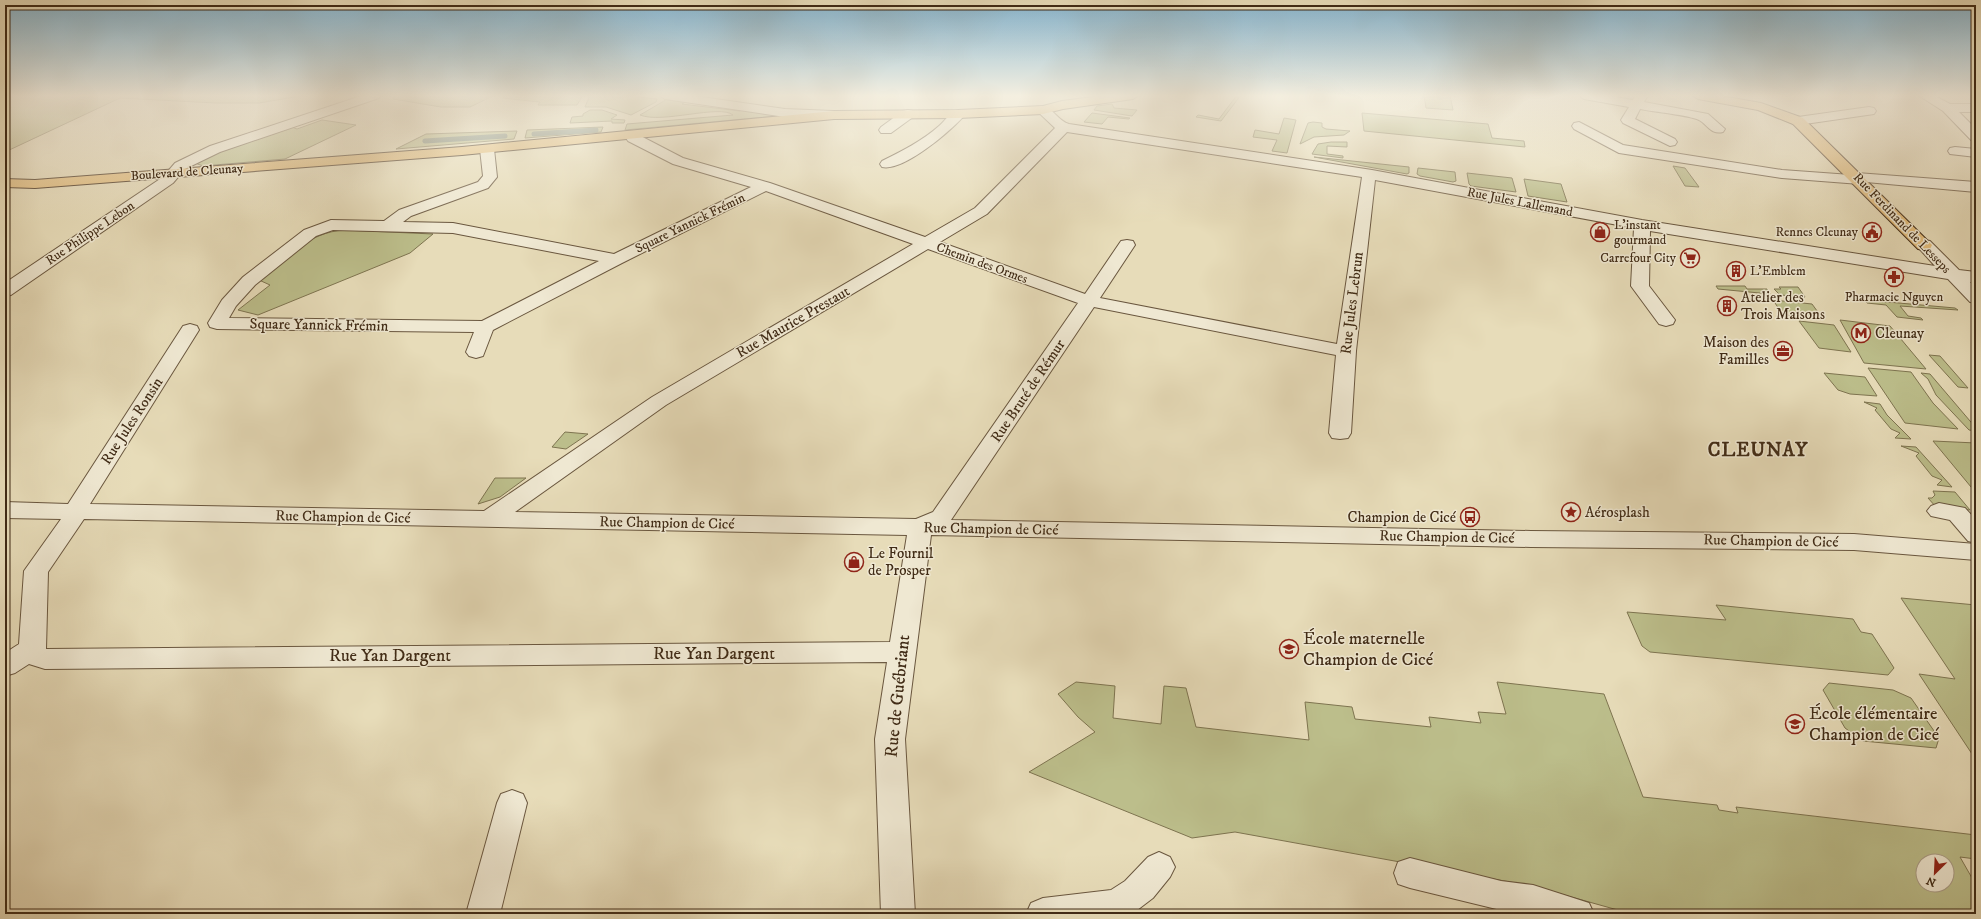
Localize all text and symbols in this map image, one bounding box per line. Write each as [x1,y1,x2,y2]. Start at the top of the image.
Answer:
street label: Boulevard de Cleunay [130,160,245,184]
street label: Rue Ferdinand de Lesseps [1850,169,1954,277]
street label: Rue Jules Lallemand [1466,184,1575,220]
street label: Square Yannick Frémin [632,189,748,257]
street label: Rue Philippe Lebon [43,197,137,269]
place label: L'instant gourmand [1614,217,1667,248]
shop icon: L'instant gourmand [1589,221,1611,243]
public building icon: Rennes Cleunay [1861,221,1883,243]
place label: Rennes Cleunay [1775,224,1859,240]
street label: Chemin des Ormes [934,239,1030,287]
supermarket icon: Carrefour City [1679,247,1701,269]
place label: Carrefour City [1600,250,1677,266]
street label: Rue Jules Lebrun [1336,251,1368,355]
building icon: L'Emblem [1725,260,1747,282]
place label: L'Emblem [1750,263,1806,279]
pharmacy icon: Pharmacie Nguyen [1883,266,1905,288]
street label: Rue Maurice Prestaut [733,282,853,362]
place label: Atelier des Trois Maisons [1741,288,1825,324]
place label: Pharmacie Nguyen [1845,289,1943,305]
building icon: Atelier des Trois Maisons [1716,295,1738,317]
street label: Square Yannick Frémin [250,314,389,336]
metro station icon: Cleunay [1850,322,1872,344]
place label: Cleunay [1875,324,1925,343]
place label: Maison des Familles [1703,333,1769,369]
street label: Rue Bruté de Rémur [987,336,1070,446]
office icon: Maison des Familles [1772,340,1794,362]
street label: Rue Jules Ronsin [97,374,167,468]
district label: CLEUNAY [1708,439,1808,462]
place icon: Aérosplash [1560,501,1582,523]
place label: Aérosplash [1585,503,1650,522]
street label: Rue Champion de Cicé [275,506,412,528]
bus stop icon: Champion de Cicé [1459,506,1481,528]
place label: Champion de Cicé [1347,508,1457,527]
street label: Rue Champion de Cicé [599,512,736,534]
street label: Rue Champion de Cicé [923,518,1060,540]
street label: Rue Champion de Cicé [1379,526,1516,548]
street label: Rue Champion de Cicé [1703,530,1840,552]
place label: Le Fournil de Prosper [868,544,934,580]
shop icon: Le Fournil de Prosper [843,551,865,573]
place label: École maternelle Champion de Cicé [1303,628,1434,671]
street label: Rue de Guébriant [881,633,915,759]
school or university icon: École maternelle Champion de Cicé [1278,638,1300,660]
street label: Rue Yan Dargent [653,643,775,665]
street label: Rue Yan Dargent [329,645,451,667]
place label: École élémentaire Champion de Cicé [1809,703,1940,746]
school or university icon: École élémentaire Champion de Cicé [1784,713,1806,735]
north arrow [1915,853,1955,893]
text: N [1924,873,1938,889]

